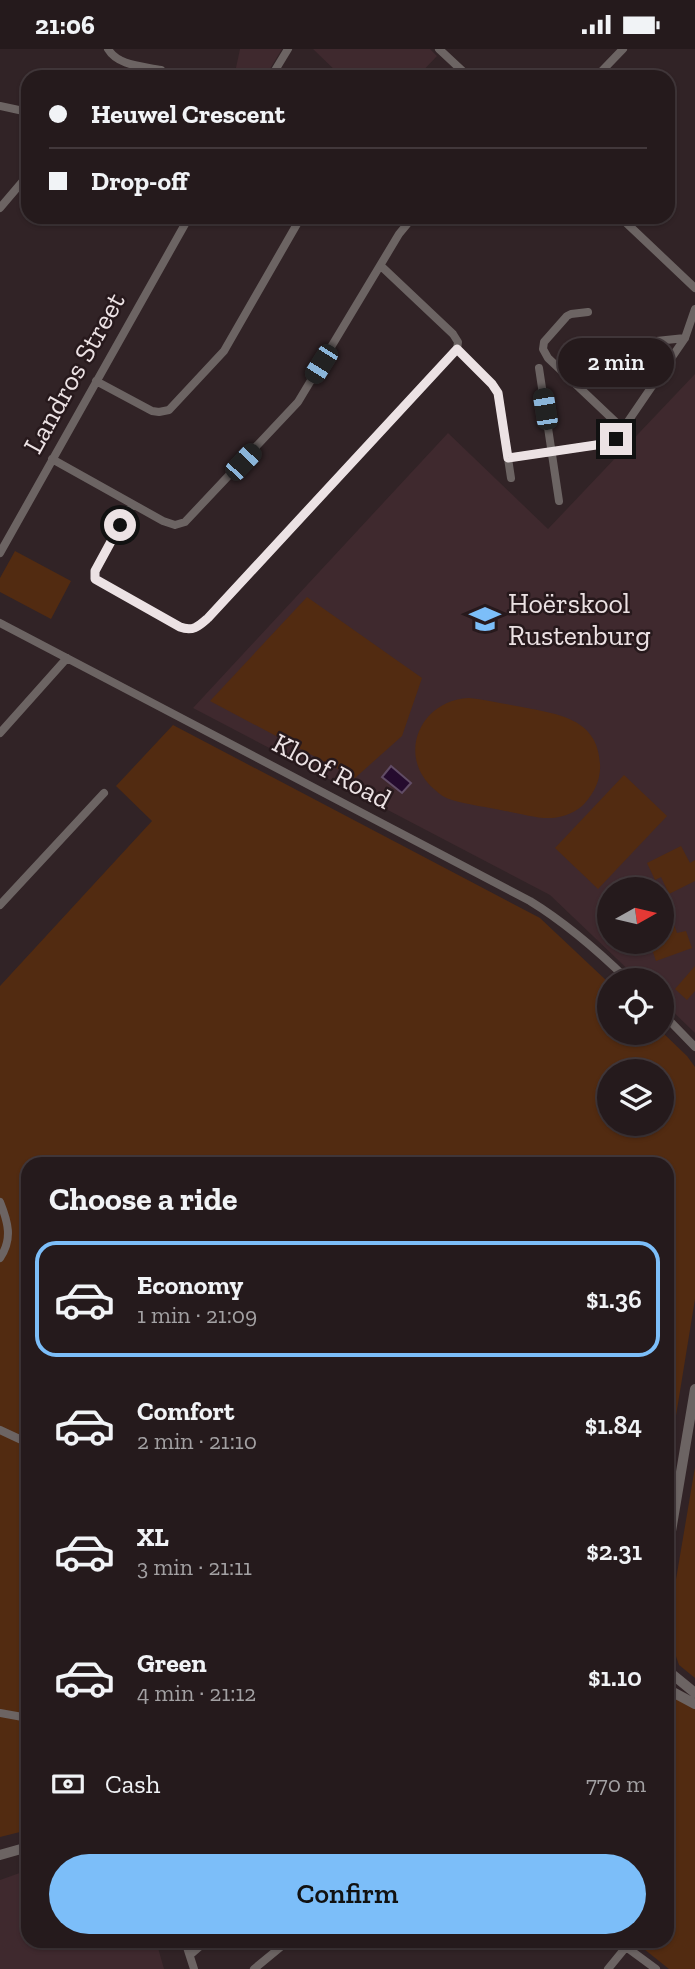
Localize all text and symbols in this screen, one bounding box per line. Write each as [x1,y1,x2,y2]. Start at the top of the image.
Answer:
text: 21:06 [35,9,95,41]
text: Heuwel Crescent [91,98,285,130]
text: Drop-off [91,165,188,197]
street label: Landros Street [16,286,132,459]
callout: 2 min [558,337,674,387]
car [301,341,342,387]
text: 2 min [587,348,645,376]
car [532,387,559,431]
route end [600,423,632,455]
car [221,439,266,485]
route start [104,509,136,541]
place label: Hoërskool Rustenburg [508,587,651,652]
school or university icon: Hoërskool Rustenburg [468,602,502,636]
street label: Kloof Road [267,726,397,816]
north arrow [597,877,674,954]
map controls [597,877,674,1136]
button: locate [597,968,674,1045]
button: layers [597,1059,674,1136]
text: Choose a ride [49,1180,237,1218]
icon: car [53,1268,116,1331]
text: Economy [137,1269,243,1301]
text: $1.36 [586,1283,642,1315]
text: 1 min · 21:09 [137,1301,257,1329]
icon: car [53,1394,116,1457]
text: Comfort [137,1395,234,1427]
text: $1.84 [585,1409,642,1441]
text: 2 min · 21:10 [137,1427,257,1455]
icon: car [53,1520,116,1583]
text: XL [137,1521,169,1553]
text: $2.31 [586,1535,642,1567]
text: 3 min · 21:11 [137,1553,252,1581]
icon: car [53,1646,116,1709]
text: Green [137,1647,207,1679]
text: $1.10 [588,1661,642,1693]
text: 4 min · 21:12 [137,1679,256,1707]
icon: cash [49,1765,87,1803]
text: Cash [105,1768,160,1800]
text: 770 m [586,1770,646,1798]
button: Confirm [49,1854,646,1934]

